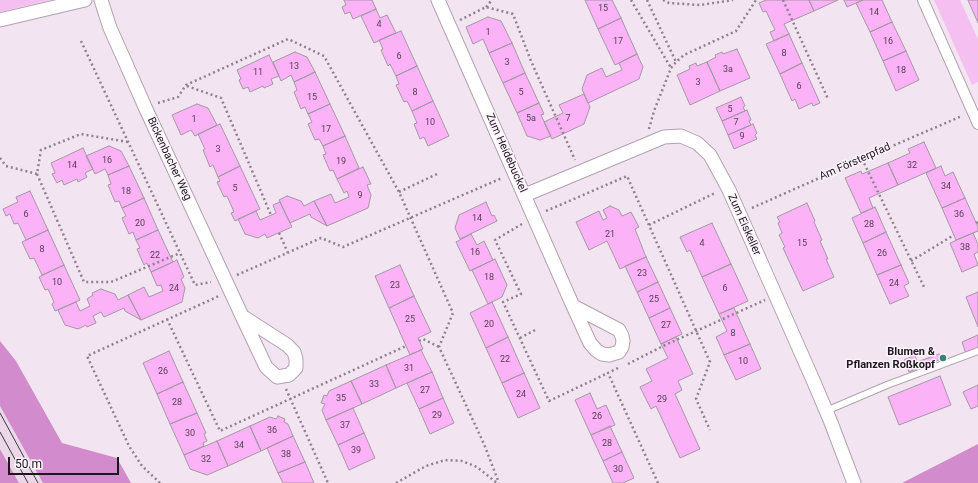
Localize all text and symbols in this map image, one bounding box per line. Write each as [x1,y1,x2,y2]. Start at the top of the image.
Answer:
house number: 15 [598,4,608,14]
house number: 14 [869,8,879,18]
house number: 4 [376,20,382,30]
house number: 1 [485,28,491,38]
house number: 17 [613,37,623,47]
house number: 16 [883,37,893,47]
house number: 8 [781,49,787,59]
house number: 6 [396,52,402,62]
house number: 3 [504,58,510,68]
house number: 13 [289,62,299,72]
house number: 3a [723,65,733,75]
house number: 18 [896,66,906,76]
house number: 11 [253,68,263,78]
house number: 3 [695,78,701,88]
house number: 6 [796,82,802,92]
house number: 8 [412,88,418,98]
house number: 5 [518,88,524,98]
house number: 15 [307,93,317,103]
house number: 5 [727,105,733,115]
street label: Zum Heidebuckel [483,111,529,195]
house number: 5a [526,114,536,124]
house number: 7 [565,114,571,124]
street label: Bickenbacher Weg [144,115,194,203]
house number: 1 [191,115,197,125]
house number: 10 [425,118,435,128]
house number: 7 [733,118,739,128]
house number: 17 [321,125,331,135]
house number: 9 [739,132,745,142]
street label: Am Försterpfad [817,140,893,184]
house number: 3 [215,145,221,155]
house number: 16 [102,156,112,166]
house number: 19 [336,157,346,167]
house number: 14 [67,161,77,171]
house number: 32 [907,161,917,171]
house number: 34 [941,182,951,192]
house number: 5 [232,184,238,194]
house number: 18 [121,187,131,197]
house number: 9 [357,191,363,201]
street label: Zum Eiskeller [725,192,763,258]
house number: 6 [23,210,29,220]
house number: 36 [954,210,964,220]
house number: 14 [472,214,482,224]
house number: 20 [135,219,145,229]
house number: 28 [864,220,874,230]
house number: 21 [605,230,615,240]
house number: 4 [699,239,705,249]
house number: 15 [797,239,807,249]
house number: 38 [960,243,970,253]
house number: 8 [39,245,45,255]
house number: 16 [470,248,480,258]
house number: 26 [877,249,887,259]
house number: 22 [150,251,160,261]
house number: 23 [637,269,647,279]
house number: 18 [484,273,494,283]
house number: 10 [52,278,62,288]
house number: 24 [889,279,899,289]
house number: 23 [390,281,400,291]
house number: 24 [169,284,179,294]
house number: 6 [722,284,728,294]
house number: 25 [649,295,659,305]
house number: 25 [405,315,415,325]
house number: 20 [484,320,494,330]
house number: 27 [661,321,671,331]
house number: 8 [730,329,736,339]
place label: Blumen & Pflanzen Roßkopf [846,345,935,371]
marker: Blumen & Pflanzen Roßkopf [938,353,948,363]
house number: 22 [500,355,510,365]
house number: 10 [738,357,748,367]
house number: 31 [404,364,414,374]
house number: 26 [158,367,168,377]
house number: 33 [369,380,379,390]
house number: 27 [420,386,430,396]
house number: 24 [516,390,526,400]
house number: 35 [336,394,346,404]
house number: 29 [657,395,667,405]
house number: 28 [172,398,182,408]
house number: 29 [432,411,442,421]
house number: 26 [592,412,602,422]
house number: 37 [340,421,350,431]
house number: 36 [267,426,277,436]
house number: 30 [185,429,195,439]
house number: 28 [602,439,612,449]
house number: 34 [234,441,244,451]
house number: 39 [351,446,361,456]
scale bar [10,449,121,475]
house number: 38 [281,450,291,460]
house number: 32 [201,455,211,465]
text: 50 m [15,457,42,471]
house number: 30 [613,465,623,475]

